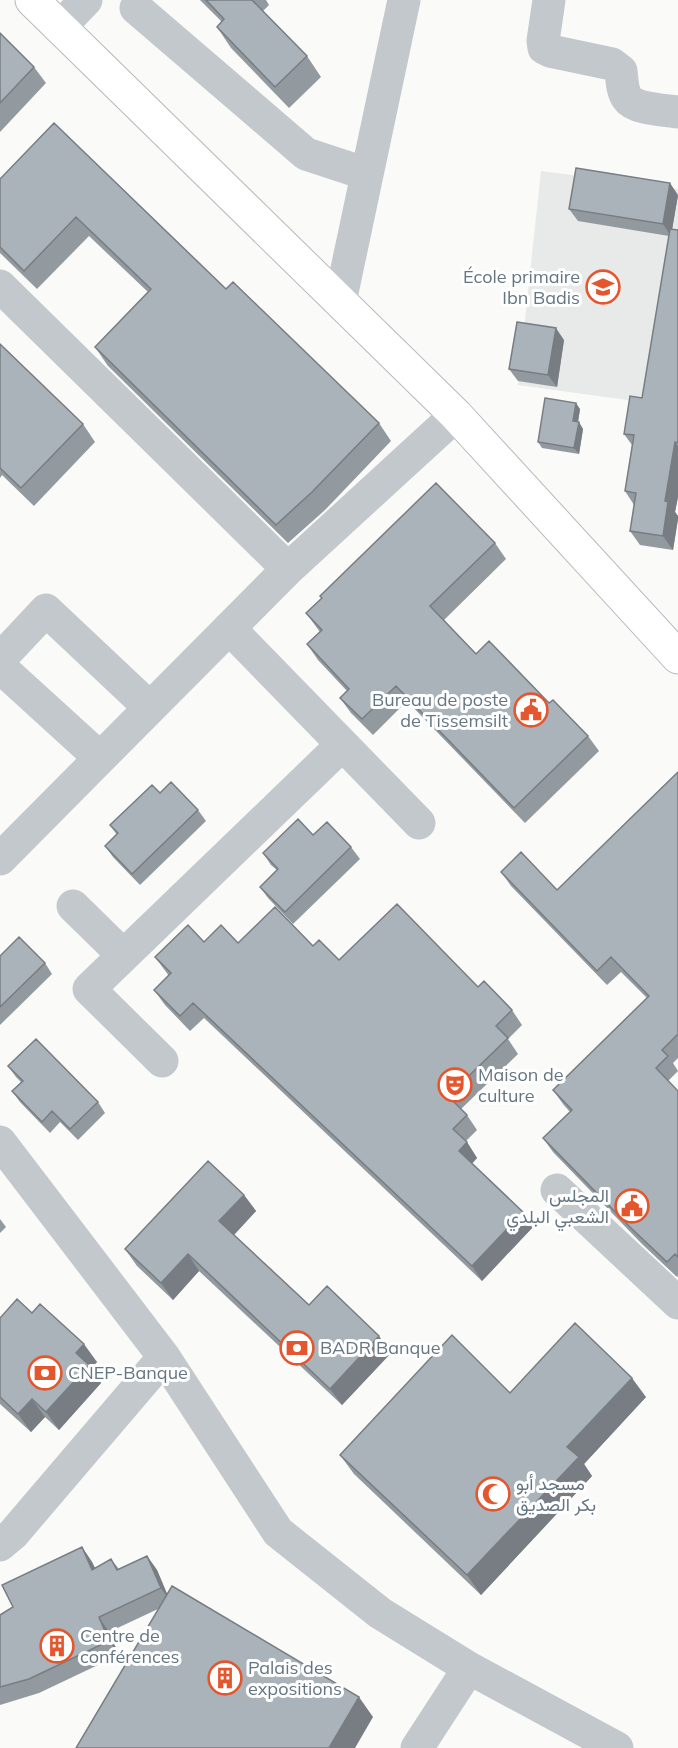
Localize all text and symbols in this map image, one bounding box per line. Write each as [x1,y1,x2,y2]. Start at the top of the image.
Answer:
place label: École primaire Ibn Badis [463,265,580,309]
school or university icon: École primaire Ibn Badis [585,269,621,305]
place label: Bureau de poste de Tissemsilt [372,688,508,732]
public building icon: Bureau de poste de Tissemsilt [513,692,549,728]
place label: Maison de culture [478,1063,564,1107]
theatre icon: Maison de culture [437,1067,473,1103]
place label: المجلس الشعبي البلدي [506,1184,609,1232]
public building icon: المجلس الشعبي البلدي [614,1188,650,1224]
bank icon: BADR Banque [279,1330,315,1366]
place label: BADR Banque [320,1336,441,1359]
bank icon: CNEP-Banque [27,1355,63,1391]
place label: CNEP-Banque [68,1361,188,1384]
place label: مسجد أبو بكر الصديق [516,1472,596,1516]
mosque icon: مسجد أبو بكر الصديق [475,1476,511,1512]
place label: Centre de conférences [80,1624,179,1668]
building icon: Centre de conférences [39,1628,75,1664]
place label: Palais des expositions [248,1656,342,1700]
building icon: Palais des expositions [207,1660,243,1696]

